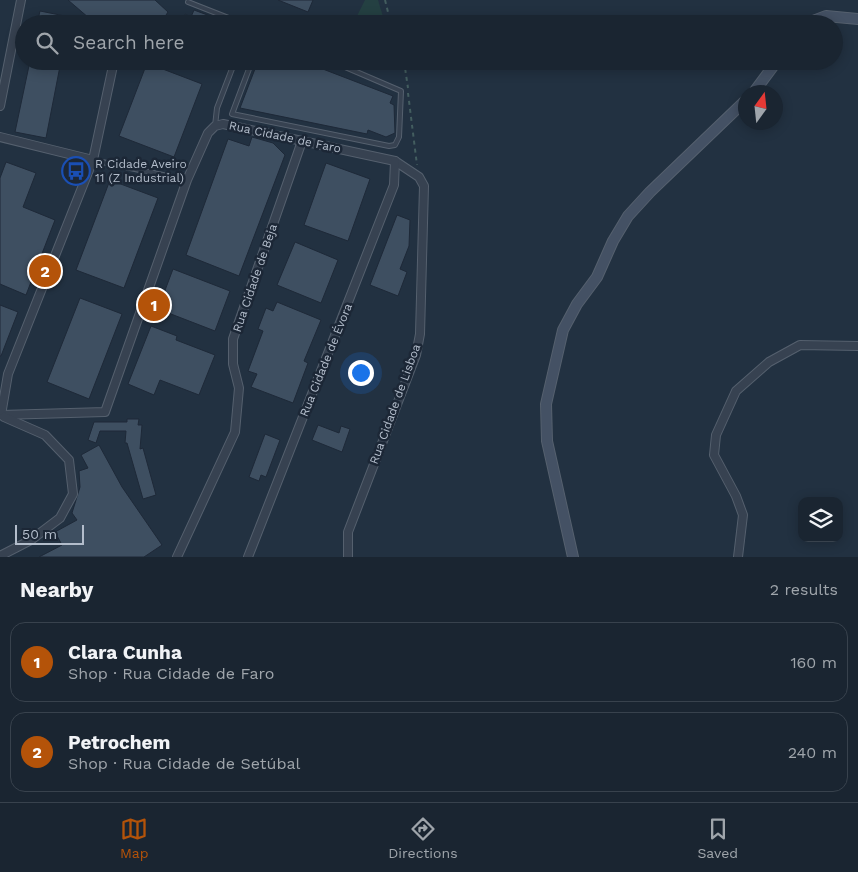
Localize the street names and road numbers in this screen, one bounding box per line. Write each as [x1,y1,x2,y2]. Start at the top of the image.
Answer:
street label: Rua Cidade de Faro [228,118,342,156]
street label: Rua Cidade de Beja [230,222,280,334]
street label: Rua Cidade de Évora [297,301,355,419]
street label: Rua Cidade de Lisboa [367,342,423,466]

